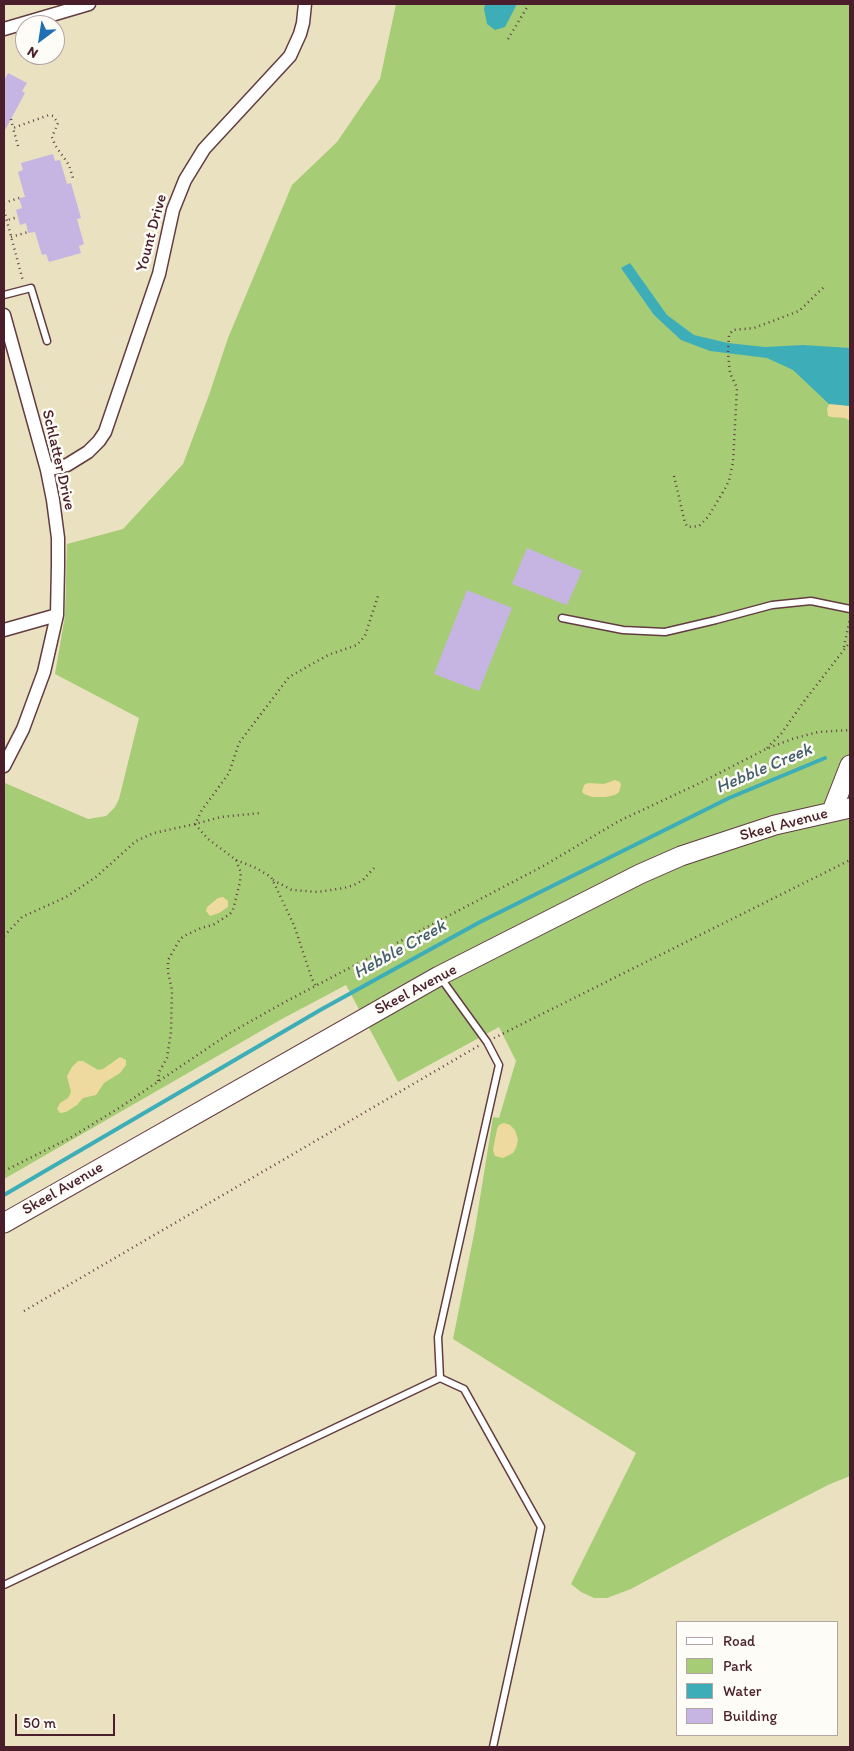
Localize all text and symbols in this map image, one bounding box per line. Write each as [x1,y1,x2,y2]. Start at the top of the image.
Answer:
north arrow [15,15,65,65]
text: N [24,43,41,62]
street label: Yount Drive [132,192,172,274]
street label: Schlatter Drive [37,408,79,512]
water label: Hebble Creek [713,739,815,799]
street label: Skeel Avenue [738,804,830,846]
water label: Hebble Creek [350,916,450,984]
street label: Skeel Avenue [372,960,460,1020]
street label: Skeel Avenue [19,1158,107,1220]
legend [676,1621,839,1736]
text: Road [723,1632,755,1650]
text: Park [723,1657,753,1675]
text: Water [723,1682,761,1700]
scale bar [18,1704,118,1736]
text: Building [723,1707,777,1725]
text: 50 m [23,1714,56,1732]

